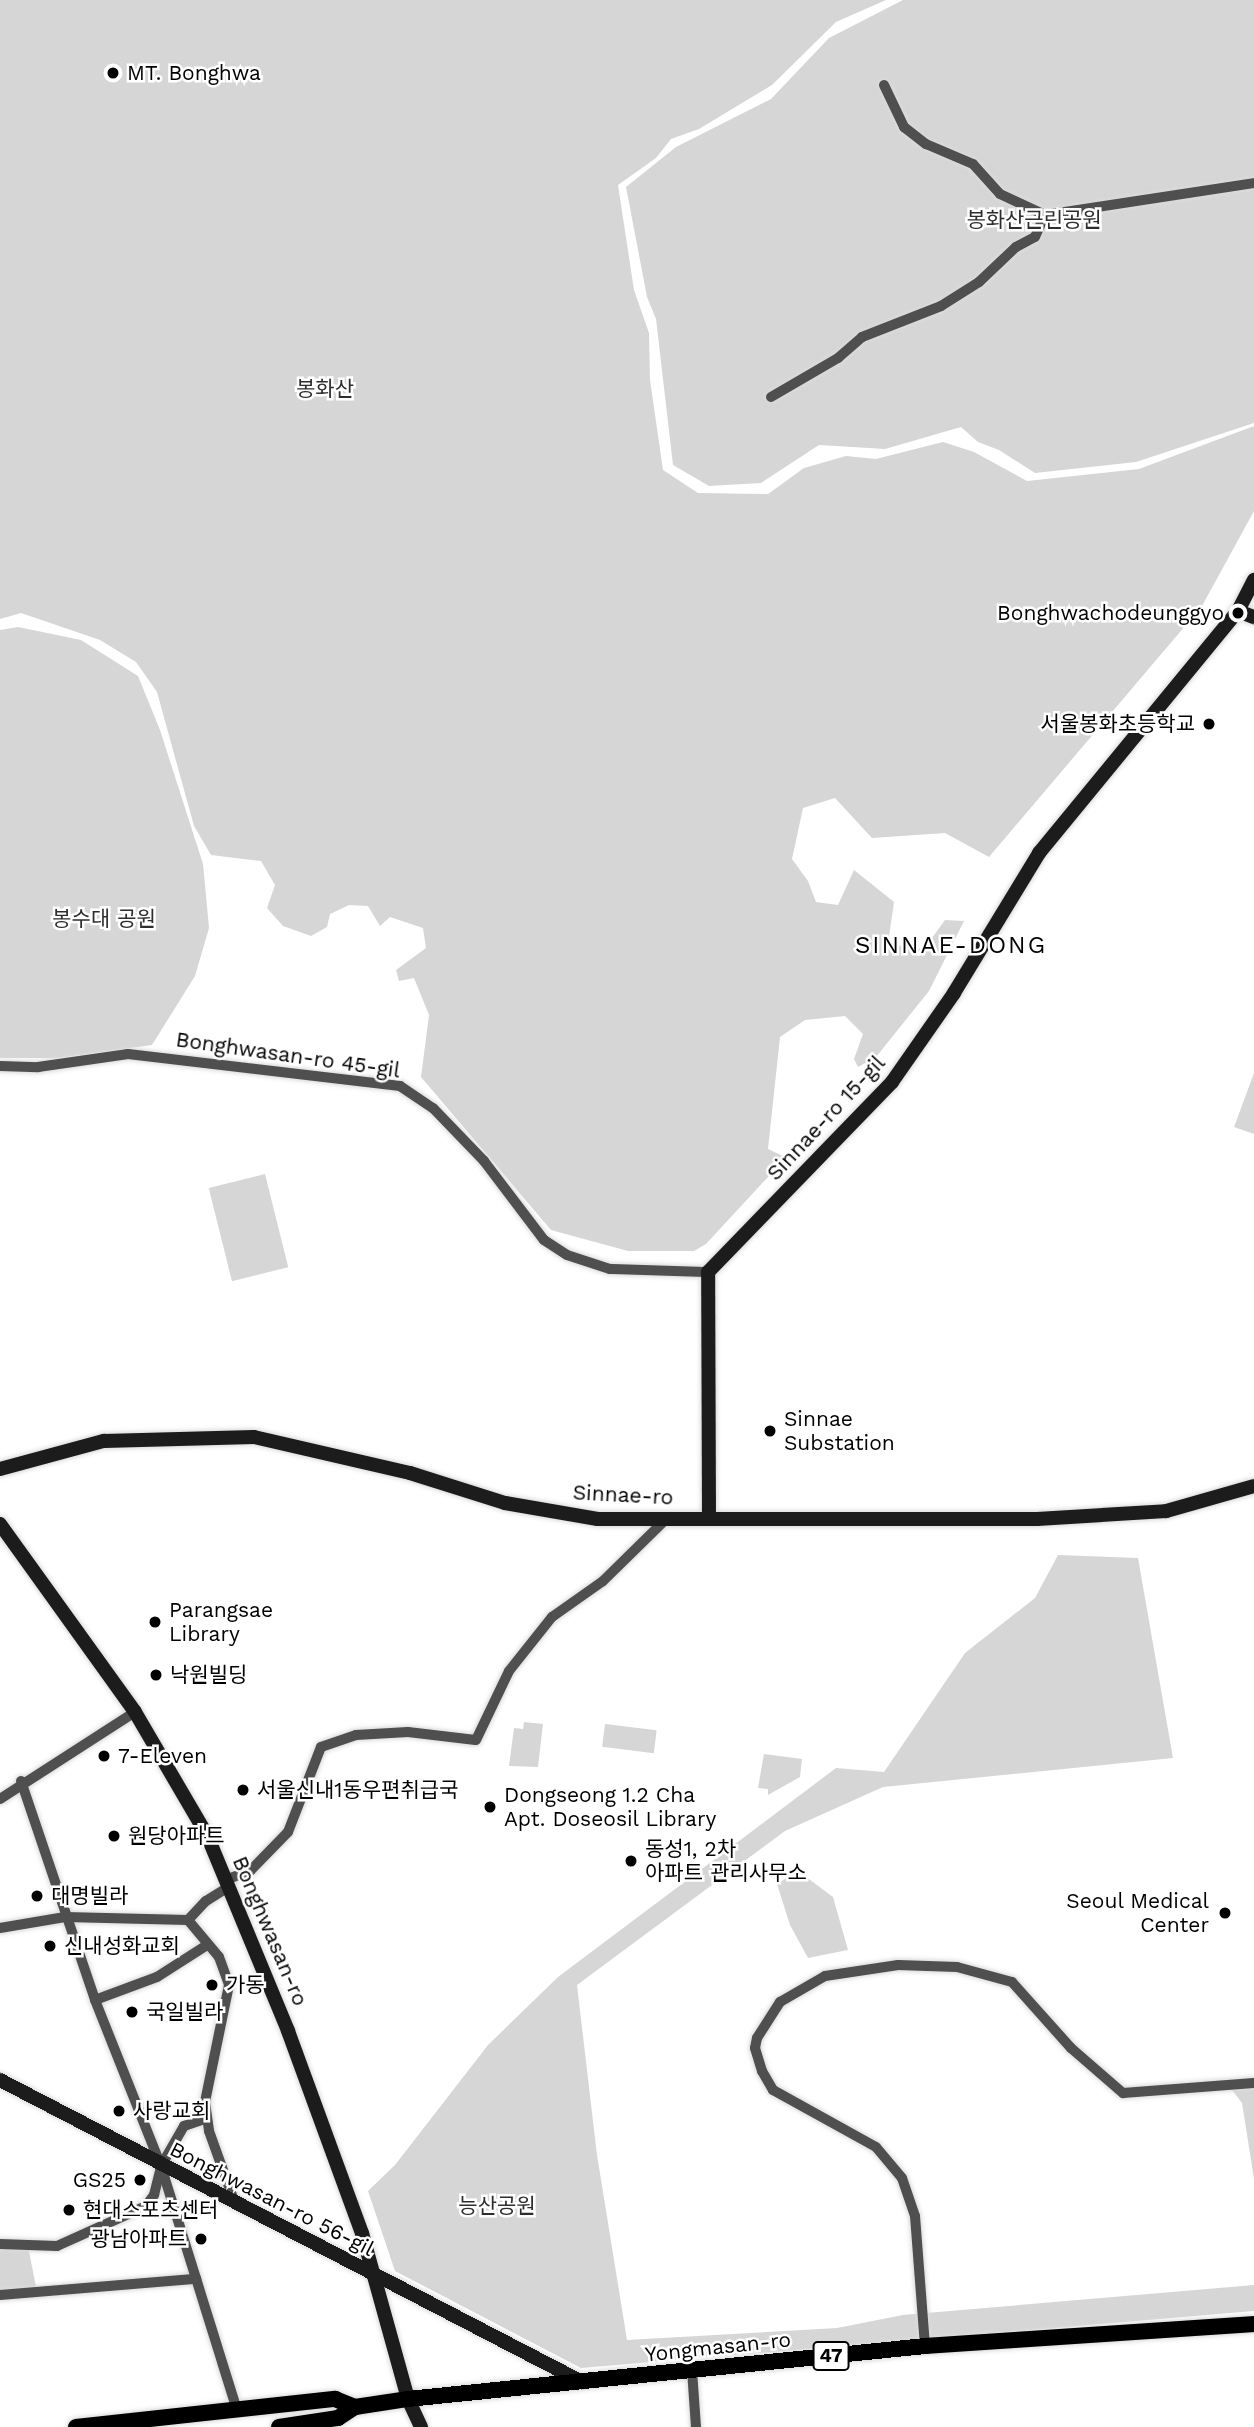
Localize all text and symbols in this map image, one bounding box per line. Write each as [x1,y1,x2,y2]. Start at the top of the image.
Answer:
place label: MT. Bonghwa [127,60,261,86]
marker: MT. Bonghwa [105,65,121,81]
park label: 봉화산근린공원 [966,207,1102,233]
park label: 봉화산 [296,376,354,402]
place label: Bonghwachodeunggyo [997,600,1224,626]
marker: Bonghwachodeunggyo [1230,605,1246,621]
place label: 서울봉화초등학교 [1040,711,1195,737]
marker: 서울봉화초등학교 [1201,716,1217,732]
park label: 봉수대 공원 [52,906,156,932]
district label: SINNAE-DONG [856,932,1046,960]
street label: Bonghwasan-ro 45-gil [174,1027,402,1083]
street label: Sinnae-ro 15-gil [762,1050,890,1186]
place label: Sinnae Substation [784,1406,895,1456]
marker: Sinnae Substation [762,1423,778,1439]
street label: Sinnae-ro [572,1480,674,1510]
place label: Parangsae Library [169,1597,273,1647]
marker: Parangsae Library [147,1614,163,1630]
place label: 낙원빌딩 [170,1662,247,1688]
marker: 낙원빌딩 [148,1667,164,1683]
place label: 7-Eleven [118,1743,207,1769]
marker: 7-Eleven [96,1748,112,1764]
place label: 서울신내1동우편취급국 [257,1777,458,1803]
marker: 서울신내1동우편취급국 [235,1782,251,1798]
place label: Dongseong 1.2 Cha Apt. Doseosil Library [504,1782,717,1832]
marker: Dongseong 1.2 Cha Apt. Doseosil Library [482,1799,498,1815]
place label: 원당아파트 [128,1823,225,1849]
marker: 원당아파트 [106,1828,122,1844]
place label: 동성1, 2차 아파트 관리사무소 [645,1836,807,1886]
street label: Bonghwasan-ro [227,1852,313,2010]
marker: 동성1, 2차 아파트 관리사무소 [623,1853,639,1869]
place label: 대명빌라 [51,1883,128,1909]
marker: 대명빌라 [29,1888,45,1904]
place label: Seoul Medical Center [1066,1888,1209,1938]
marker: Seoul Medical Center [1215,1903,1235,1923]
place label: 신내성화교회 [64,1933,180,1959]
marker: 신내성화교회 [42,1938,58,1954]
place label: 가동 [226,1972,265,1998]
marker: 가동 [204,1977,220,1993]
place label: 국일빌라 [146,1999,223,2025]
marker: 국일빌라 [124,2004,140,2020]
place label: 사랑교회 [133,2098,210,2124]
marker: 사랑교회 [111,2103,127,2119]
street label: Bonghwasan-ro 56-gil [166,2136,378,2262]
place label: GS25 [73,2167,126,2193]
marker: GS25 [132,2172,148,2188]
park label: 능산공원 [458,2193,536,2219]
place label: 현대스포츠센터 [83,2197,218,2223]
marker: 현대스포츠센터 [61,2202,77,2218]
place label: 광남아파트 [90,2226,187,2252]
marker: 광남아파트 [193,2231,209,2247]
street label: Yongmasan-ro [644,2327,792,2367]
road number: 47 [812,2340,850,2372]

